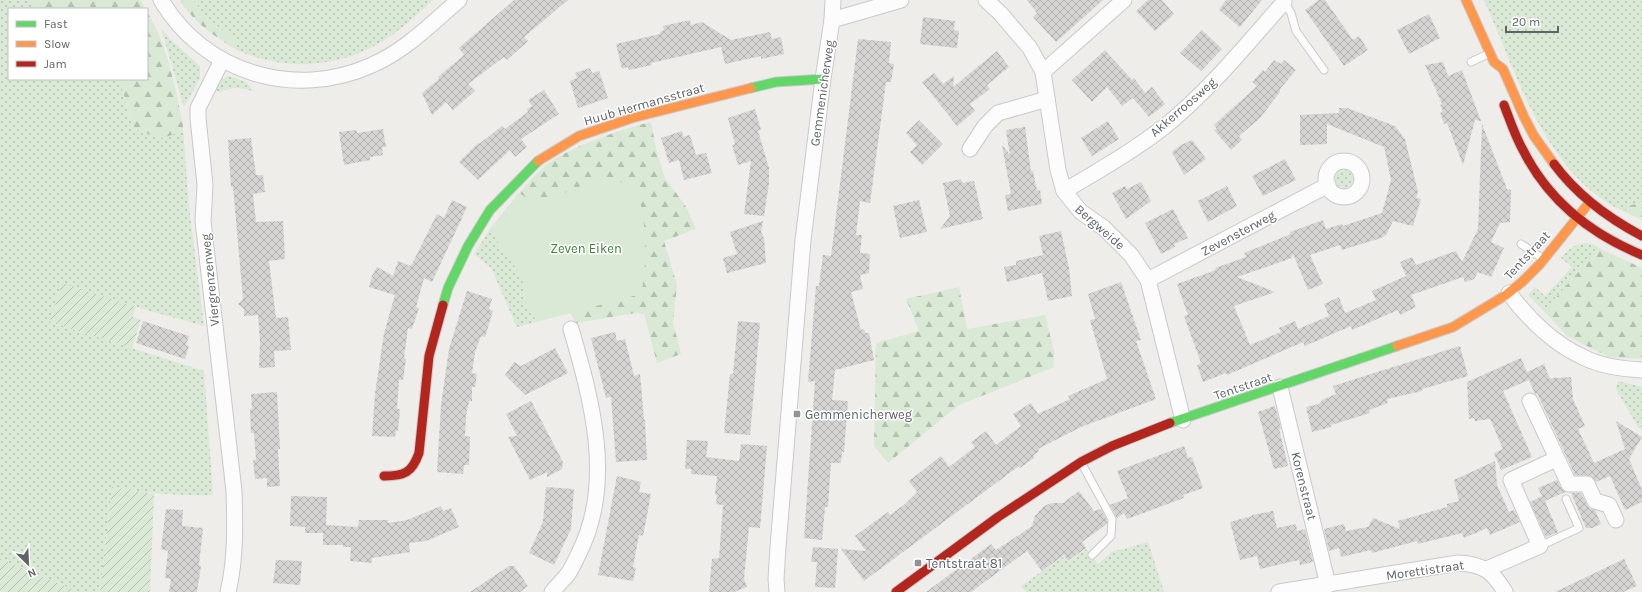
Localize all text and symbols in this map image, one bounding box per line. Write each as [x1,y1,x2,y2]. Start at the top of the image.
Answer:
legend [8,8,148,80]
scale bar [1506,8,1558,34]
text: 20 m [1512,15,1540,29]
text: Fast [44,17,68,31]
text: Slow [44,37,70,51]
street label: Gemmenicherweg [807,38,837,147]
text: Jam [44,57,67,71]
street label: Akkerroosweg [1147,74,1220,140]
street label: Huub Hermansstraat [582,80,706,128]
street label: Bergweide [1072,201,1128,253]
street label: Zevensterweg [1198,207,1278,259]
street label: Tentstraat [1501,228,1553,282]
street label: Viergrenzenweg [198,232,222,327]
park label: Zeven Eiken [550,241,622,256]
street label: Tentstraat [1212,369,1274,403]
place label: Gemmenicherweg [805,407,913,422]
marker: Gemmenicherweg [792,409,802,419]
street label: Korenstraat [1288,450,1320,522]
north arrow [8,544,48,584]
place label: Tentstraat 81 [926,556,1002,571]
street label: Morettistraat [1385,557,1465,583]
marker: Tentstraat 81 [913,558,923,568]
text: N [26,565,38,580]

